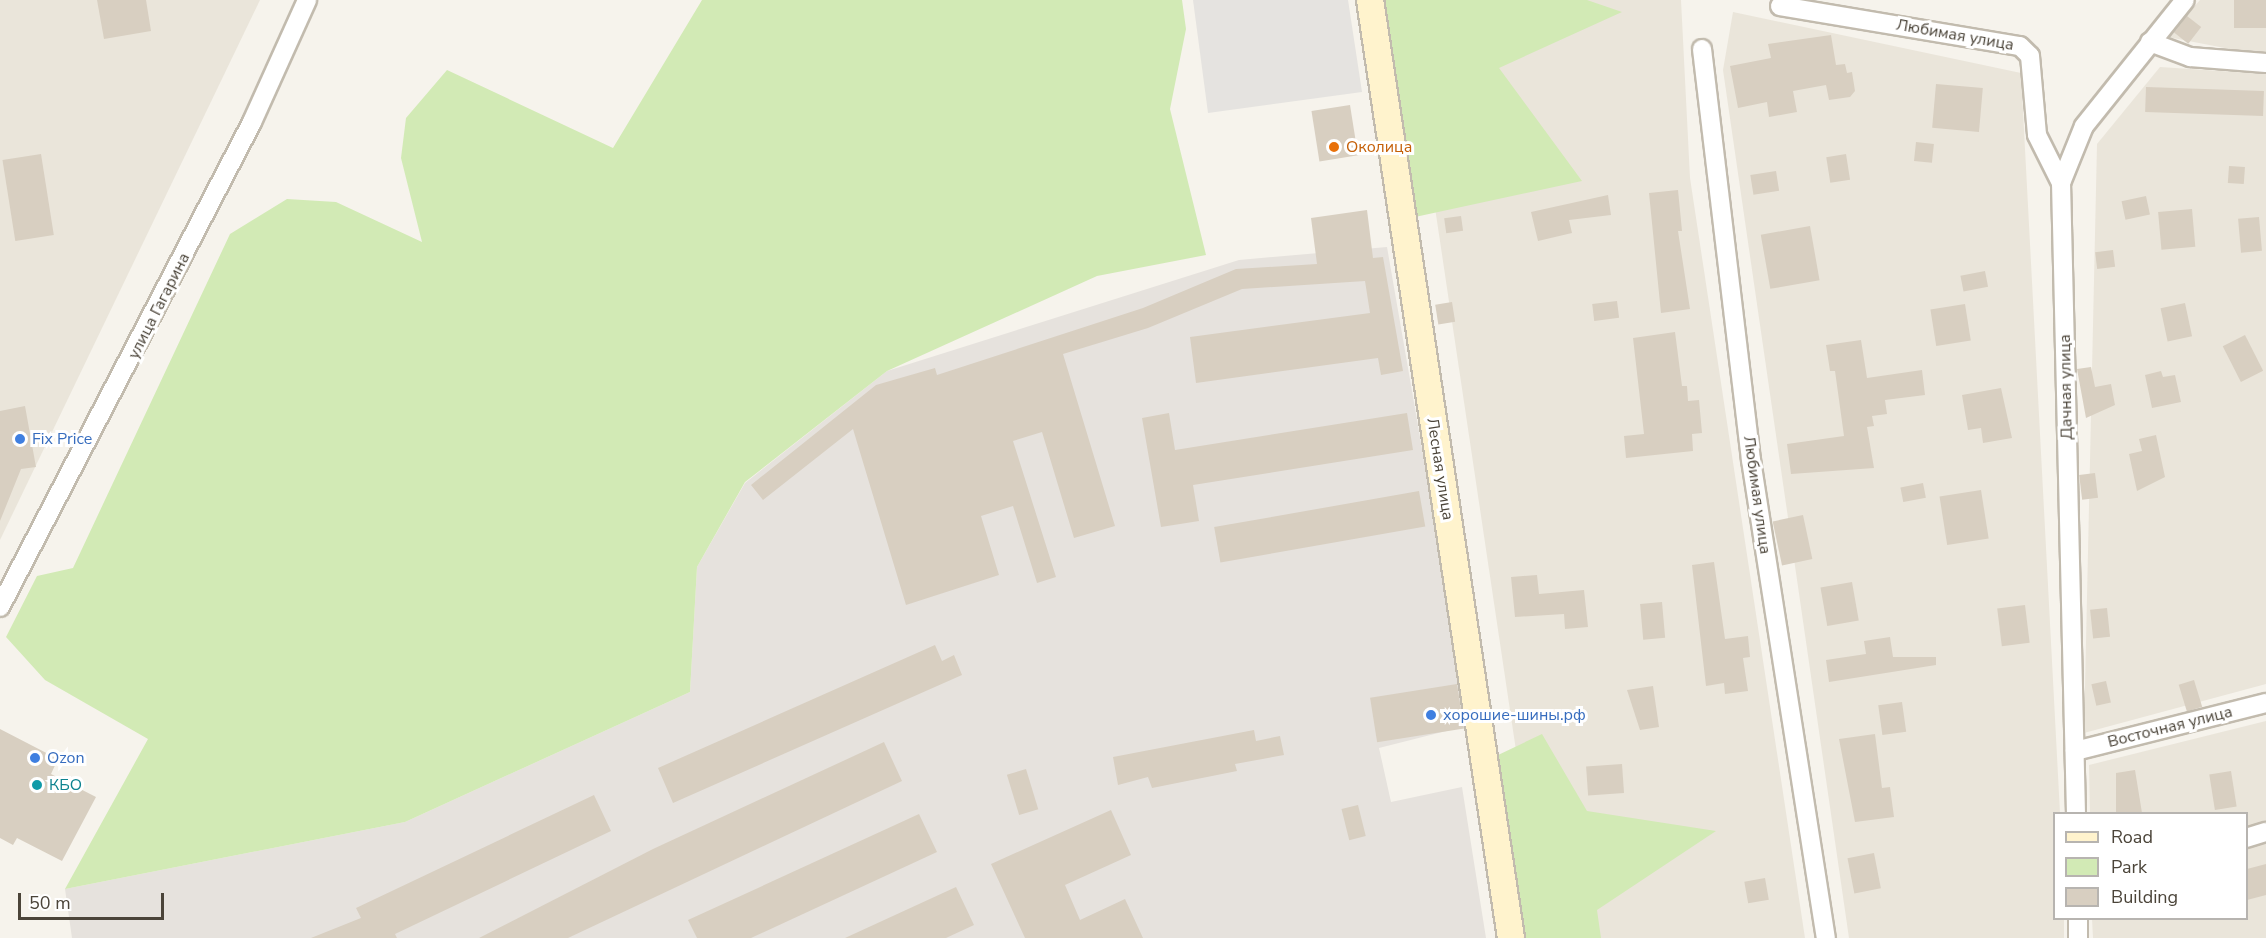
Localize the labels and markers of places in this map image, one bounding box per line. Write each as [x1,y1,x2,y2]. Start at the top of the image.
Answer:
place label: Околица [1346,137,1412,157]
marker: Околица [1327,140,1341,154]
place label: Fix Price [32,429,92,449]
marker: Fix Price [13,432,27,446]
place label: хорошие-шины.рф [1443,705,1586,725]
marker: хорошие-шины.рф [1424,708,1438,722]
place label: Ozon [47,748,85,768]
marker: Ozon [28,751,42,765]
place label: КБО [49,775,82,795]
marker: КБО [30,778,44,792]

